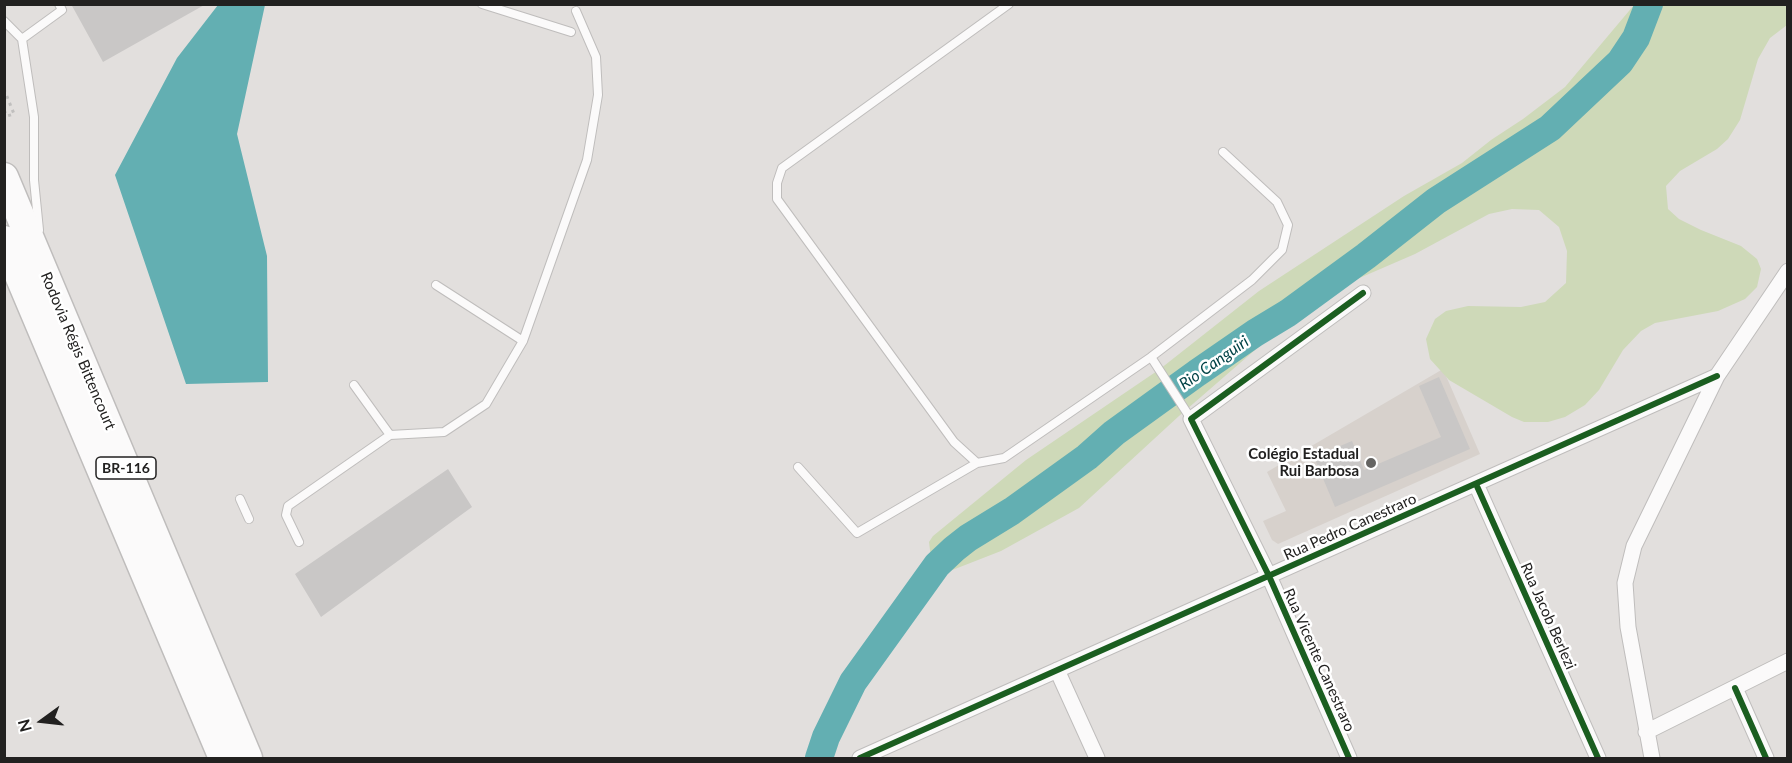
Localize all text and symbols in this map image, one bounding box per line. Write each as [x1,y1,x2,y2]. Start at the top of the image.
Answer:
street label: Rodovia Régis Bittencourt [37,269,119,433]
water label: Rio Canguiri [1176,332,1252,394]
place label: Colégio Estadual Rui Barbosa [1248,445,1359,480]
marker: Colégio Estadual Rui Barbosa [1364,456,1378,470]
road number: BR-116 [96,457,156,479]
street label: Rua Pedro Canestraro [1281,490,1419,564]
street label: Rua Jacob Berlezi [1516,560,1580,672]
street label: Rua Vicente Canestraro [1279,586,1359,734]
north arrow [12,691,72,751]
text: N [13,717,35,734]

